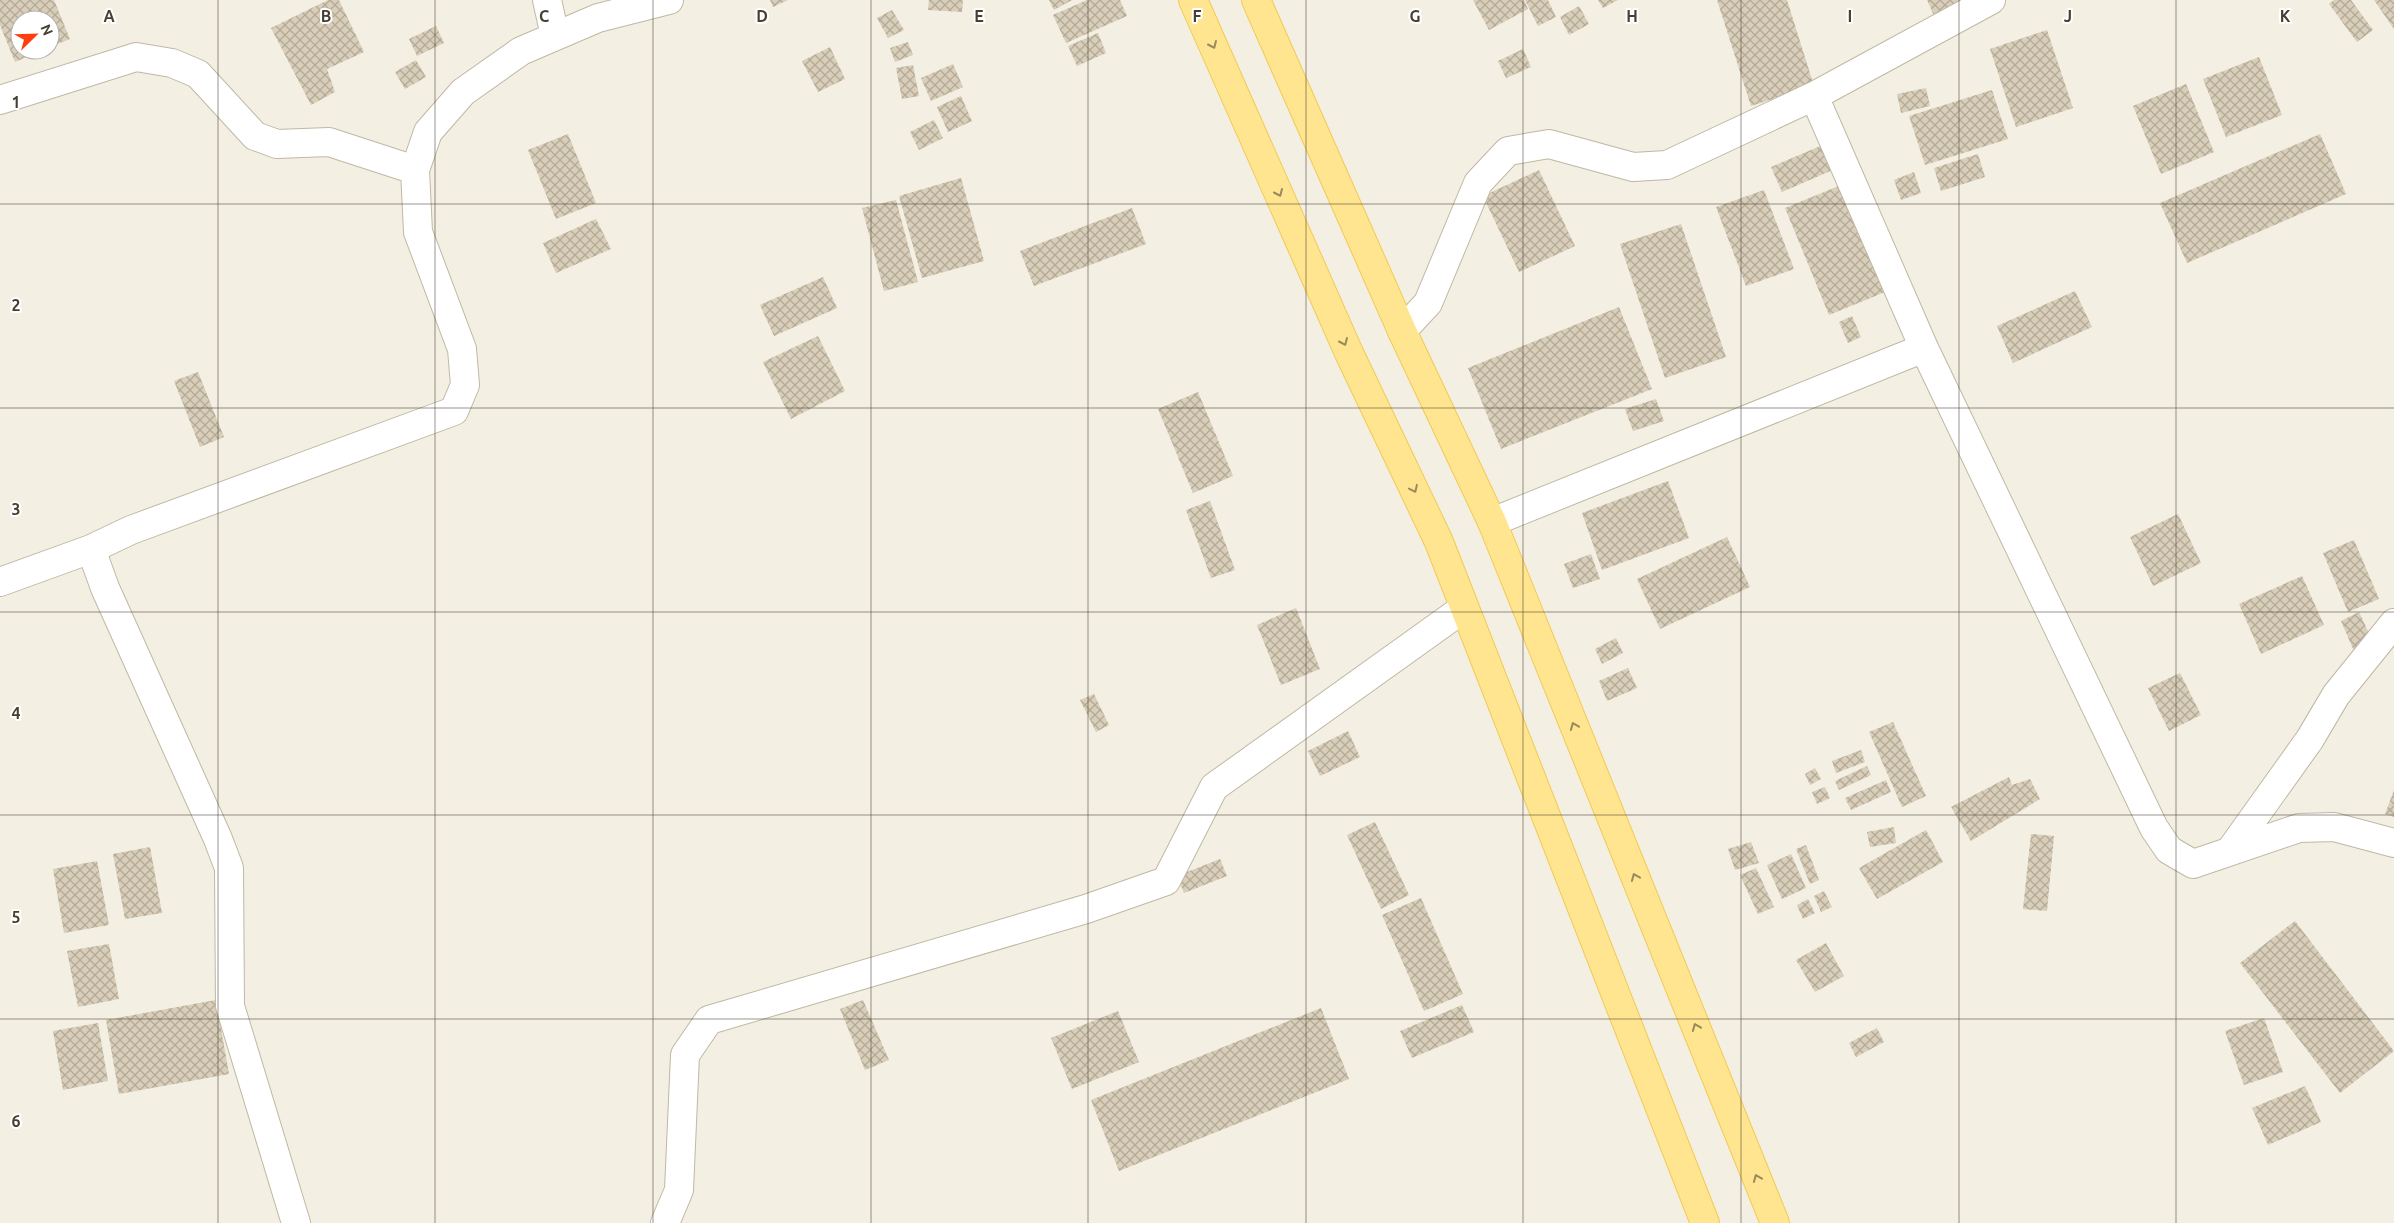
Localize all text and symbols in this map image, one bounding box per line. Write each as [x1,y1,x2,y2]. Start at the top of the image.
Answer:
text: A [103,7,115,25]
text: B [321,7,331,25]
text: C [539,7,549,25]
text: D [756,7,768,25]
text: E [974,7,984,25]
text: F [1193,7,1202,25]
text: G [1409,7,1421,25]
text: H [1626,7,1638,25]
text: I [1848,7,1852,25]
text: J [2064,7,2072,25]
text: K [2280,7,2291,25]
north arrow [10,10,60,60]
text: N [38,22,56,38]
one-way arrow [1207,40,1218,49]
text: 1 [11,93,21,111]
one-way arrow [1272,188,1283,197]
text: 2 [11,296,21,314]
one-way arrow [1338,337,1349,346]
one-way arrow [1407,484,1418,493]
text: 3 [11,500,21,518]
text: 4 [11,704,21,722]
one-way arrow [1569,722,1580,731]
one-way arrow [1630,873,1640,881]
text: 5 [11,908,21,926]
one-way arrow [1691,1023,1702,1032]
text: 6 [11,1112,21,1130]
one-way arrow [1752,1174,1763,1183]

